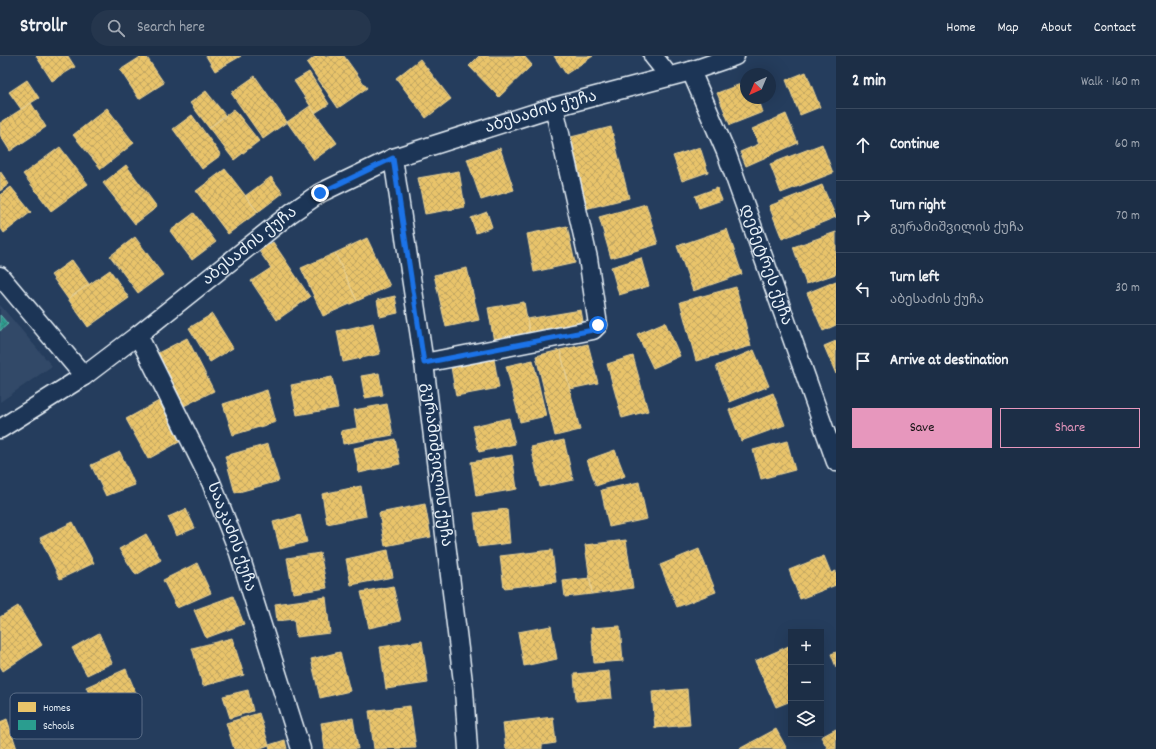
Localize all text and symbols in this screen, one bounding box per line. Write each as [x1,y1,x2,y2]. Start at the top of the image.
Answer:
search box [91,10,371,46]
text: Strollr [20,14,67,41]
icon: search [105,17,127,39]
text: Search here [137,17,205,39]
text: Home [946,18,975,38]
text: Map [997,18,1019,38]
text: About [1041,18,1072,38]
text: Contact [1094,18,1136,38]
north arrow [740,68,776,104]
text: 2 min [852,70,886,94]
text: Walk · 160 m [1081,73,1140,92]
street label: აბესაძის ქუჩა [482,85,599,140]
icon: ahead [852,134,874,156]
text: Continue [890,134,939,156]
text: 60 m [1115,135,1140,154]
route end [311,184,329,202]
text: Turn right [890,195,946,217]
street label: აბესაძის ქუჩა [197,201,302,291]
street label: დემეტრეს ქუჩა [734,201,798,329]
icon: right [852,206,874,228]
text: 70 m [1116,207,1140,226]
text: გურამიშვილის ქუჩა [890,219,1024,238]
text: Turn left [890,267,939,289]
icon: left [852,278,874,300]
text: 30 m [1115,279,1140,298]
text: აბესაძის ქუჩა [890,291,984,310]
route start [589,316,607,334]
icon: arrive [852,350,874,372]
text: Arrive at destination [890,350,1008,372]
street label: გურამიშვილის ქუჩა [415,382,458,548]
button: Save [852,408,992,448]
button: Share [1000,408,1140,448]
street label: სააკაძის ქუჩა [201,479,262,595]
map controls [788,629,824,737]
button: + [788,629,824,665]
button: − [788,665,824,701]
legend [10,693,142,739]
text: Homes [43,701,71,717]
button: layers [788,701,824,737]
text: Schools [43,719,75,735]

